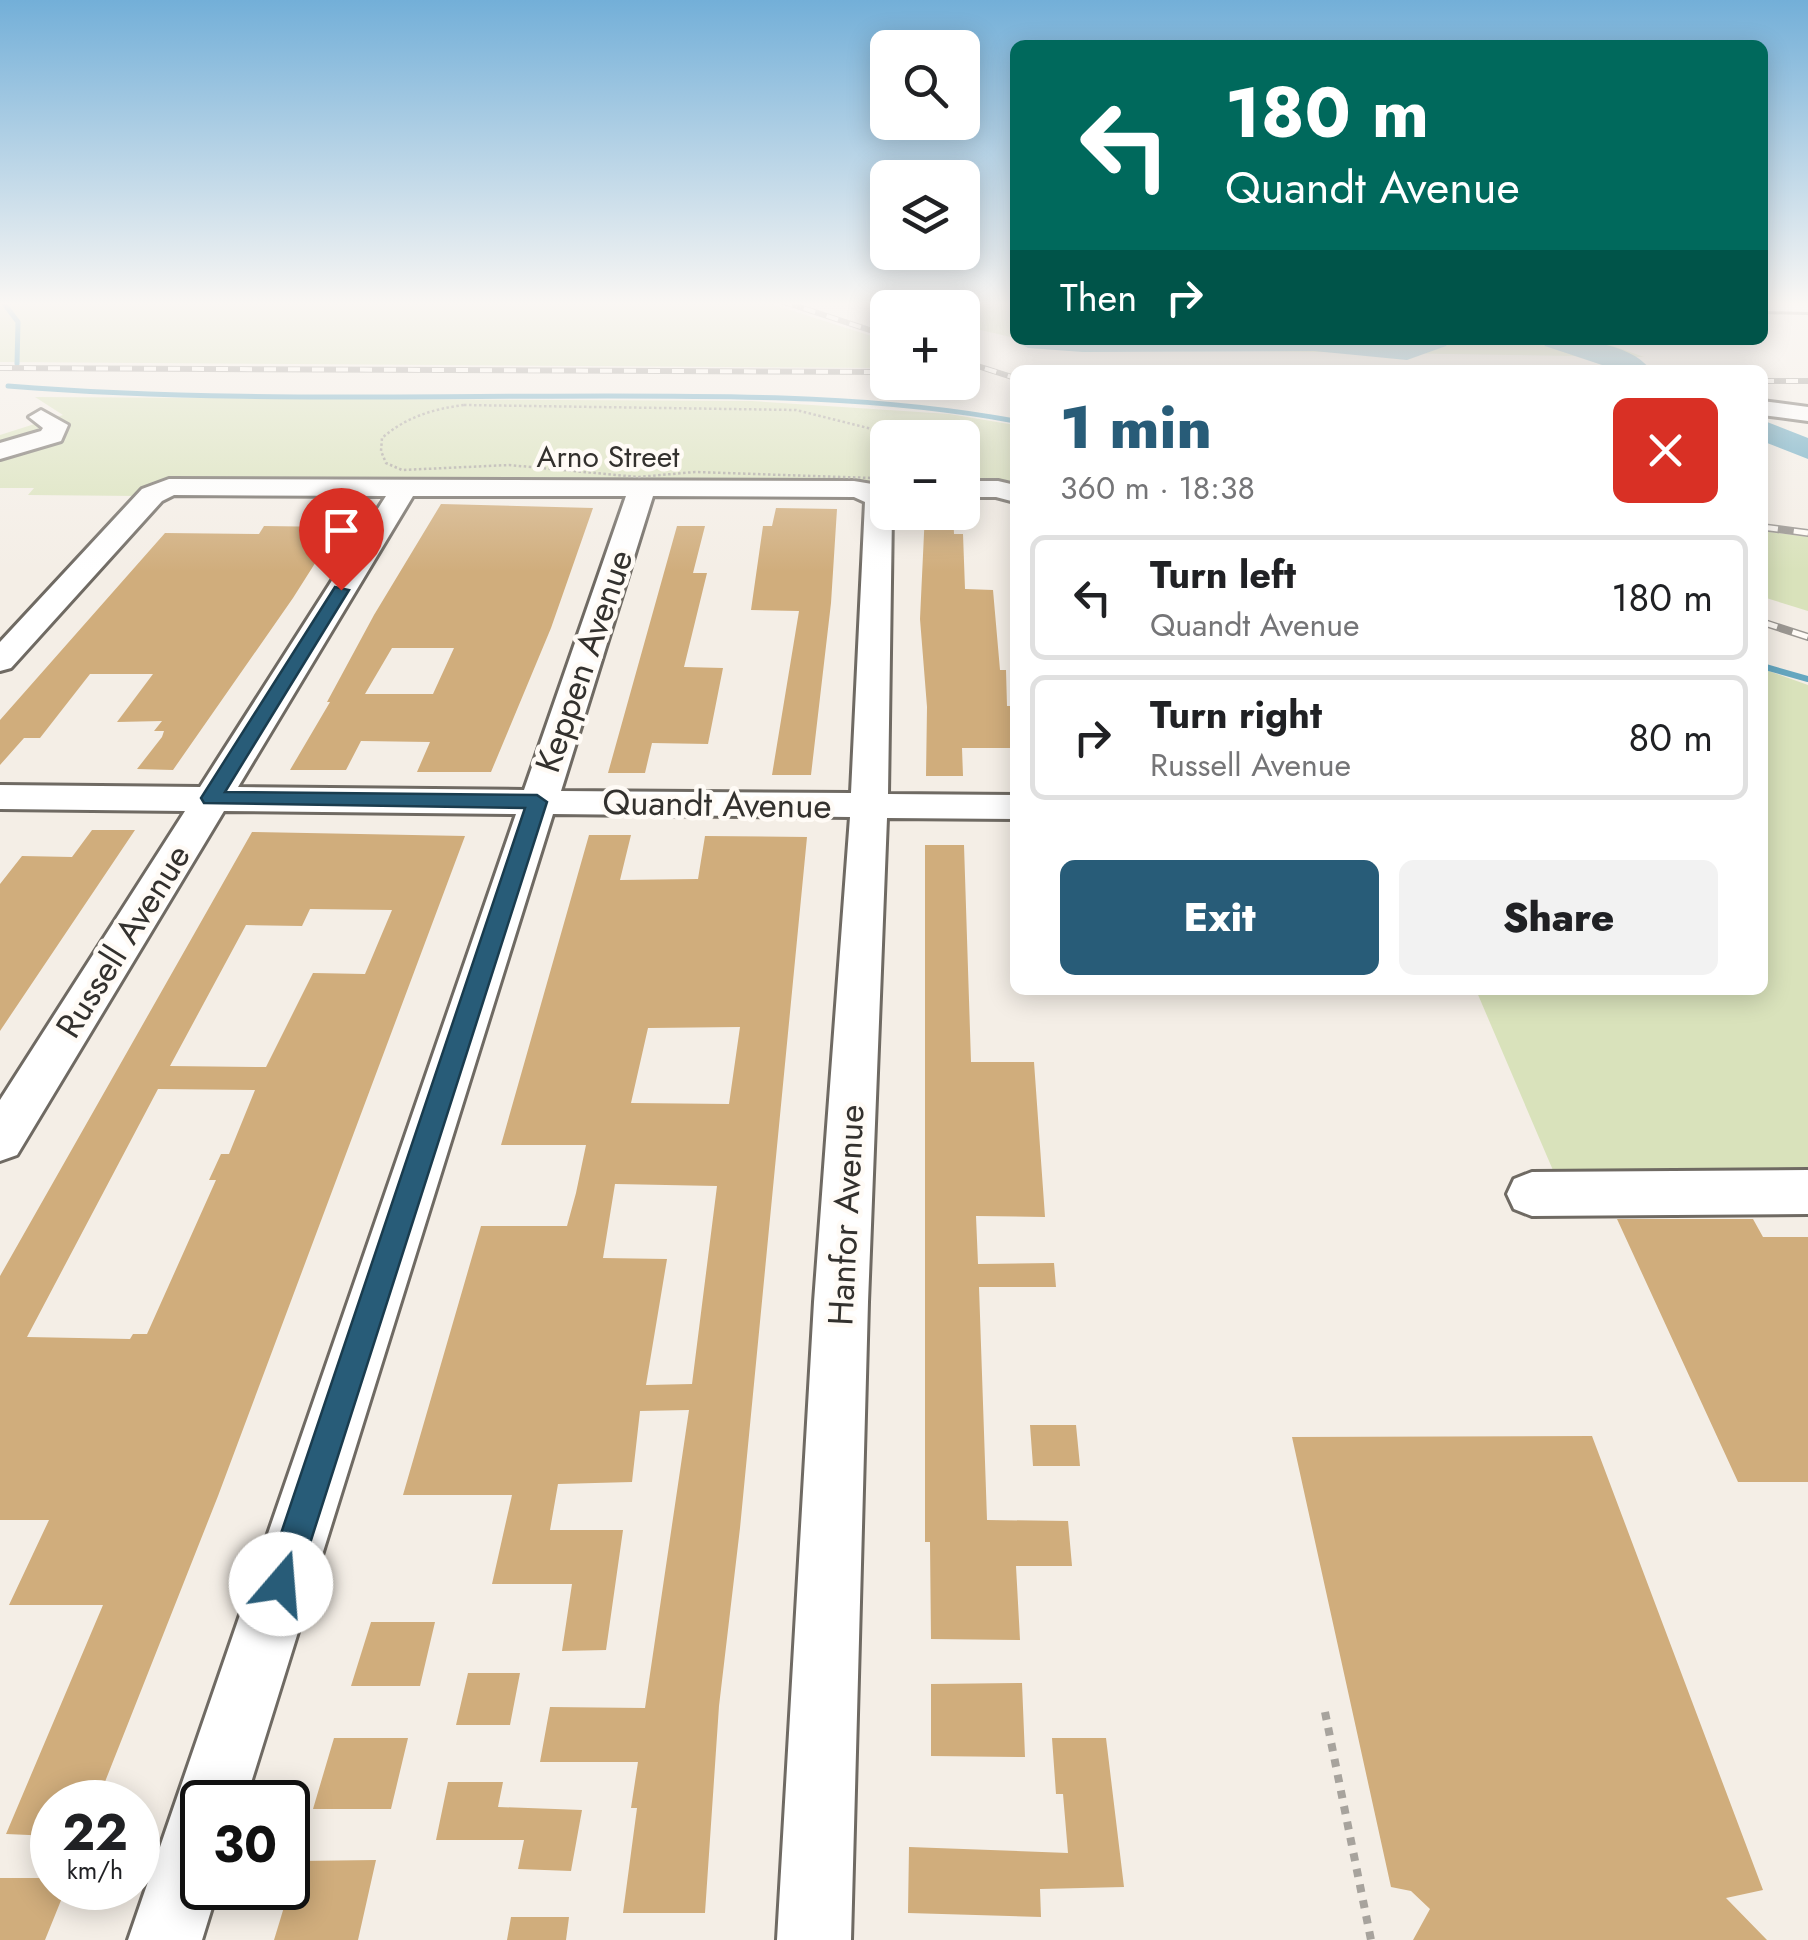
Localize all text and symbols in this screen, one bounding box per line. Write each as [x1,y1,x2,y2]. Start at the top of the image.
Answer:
map controls [870,30,980,530]
button: search [870,30,980,140]
text: 180 m [1225,62,1429,163]
icon: left [1060,80,1190,210]
text: Quandt Avenue [1225,155,1520,220]
button: layers [870,160,980,270]
text: Then [1060,270,1137,325]
icon: right [1157,270,1212,325]
button: + [870,290,980,400]
text: 1 min [1060,384,1212,471]
button: close [1613,398,1718,503]
button: − [870,420,980,530]
street label: Arno Street [537,435,680,478]
text: 360 m · 18:38 [1060,465,1255,511]
pin [299,488,384,591]
icon: arrive [314,503,369,558]
street label: Keppen Avenue [523,543,645,779]
text: Turn left [1150,547,1296,602]
icon: left [1065,570,1120,625]
text: 180 m [1611,570,1713,625]
text: Quandt Avenue [1150,602,1359,648]
text: Turn right [1150,687,1322,742]
icon: right [1065,710,1120,765]
text: 80 m [1628,710,1713,765]
text: Russell Avenue [1150,742,1351,788]
street label: Quandt Avenue [602,777,832,831]
street label: Russell Avenue [44,835,202,1047]
button: Exit [1060,860,1379,975]
button: Share [1399,860,1718,975]
street label: Hanfor Avenue [815,1103,877,1327]
position arrow [229,1532,333,1636]
speed limit sign: 30 [180,1780,310,1910]
text: 22 [62,1796,128,1869]
text: km/h [67,1852,123,1888]

